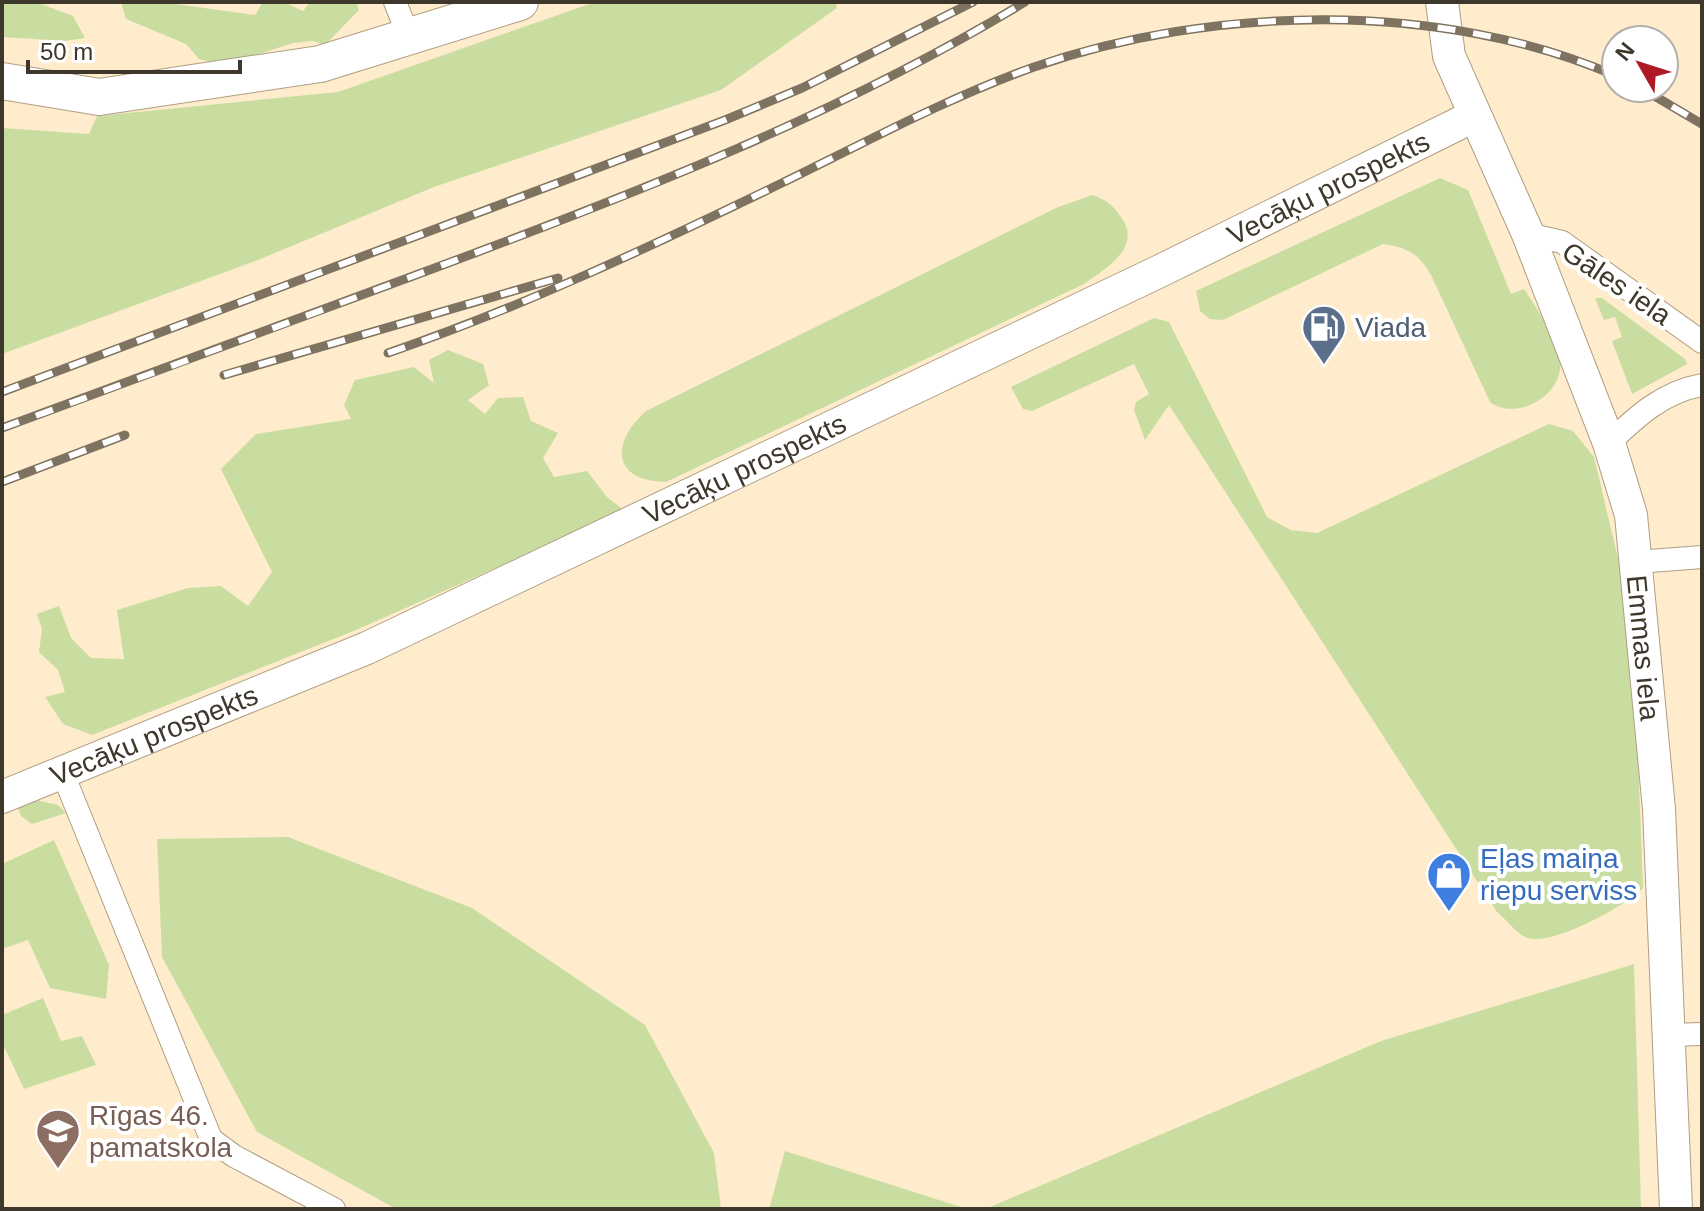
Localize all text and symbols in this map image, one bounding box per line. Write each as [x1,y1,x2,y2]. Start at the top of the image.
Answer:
scale bar [28,24,240,74]
north arrow [1600,24,1680,104]
text: 50 m [40,38,93,65]
text: N [1610,38,1640,66]
street label: Vecāķu prospekts [1223,126,1435,251]
street label: Gāles iela [1556,236,1677,331]
fuel station icon: Viada [1300,303,1348,366]
place label: Viada [1355,312,1427,343]
street label: Vecāķu prospekts [638,408,851,531]
street label: Emmas iela [1621,574,1666,723]
street label: Vecāķu prospekts [46,679,262,792]
place label: Eļas maiņa riepu serviss [1480,843,1637,906]
shop icon: Eļas maiņa riepu serviss [1425,850,1473,913]
place label: Rīgas 46. pamatskola [89,1100,233,1163]
school or university icon: Rīgas 46. pamatskola [34,1107,82,1170]

